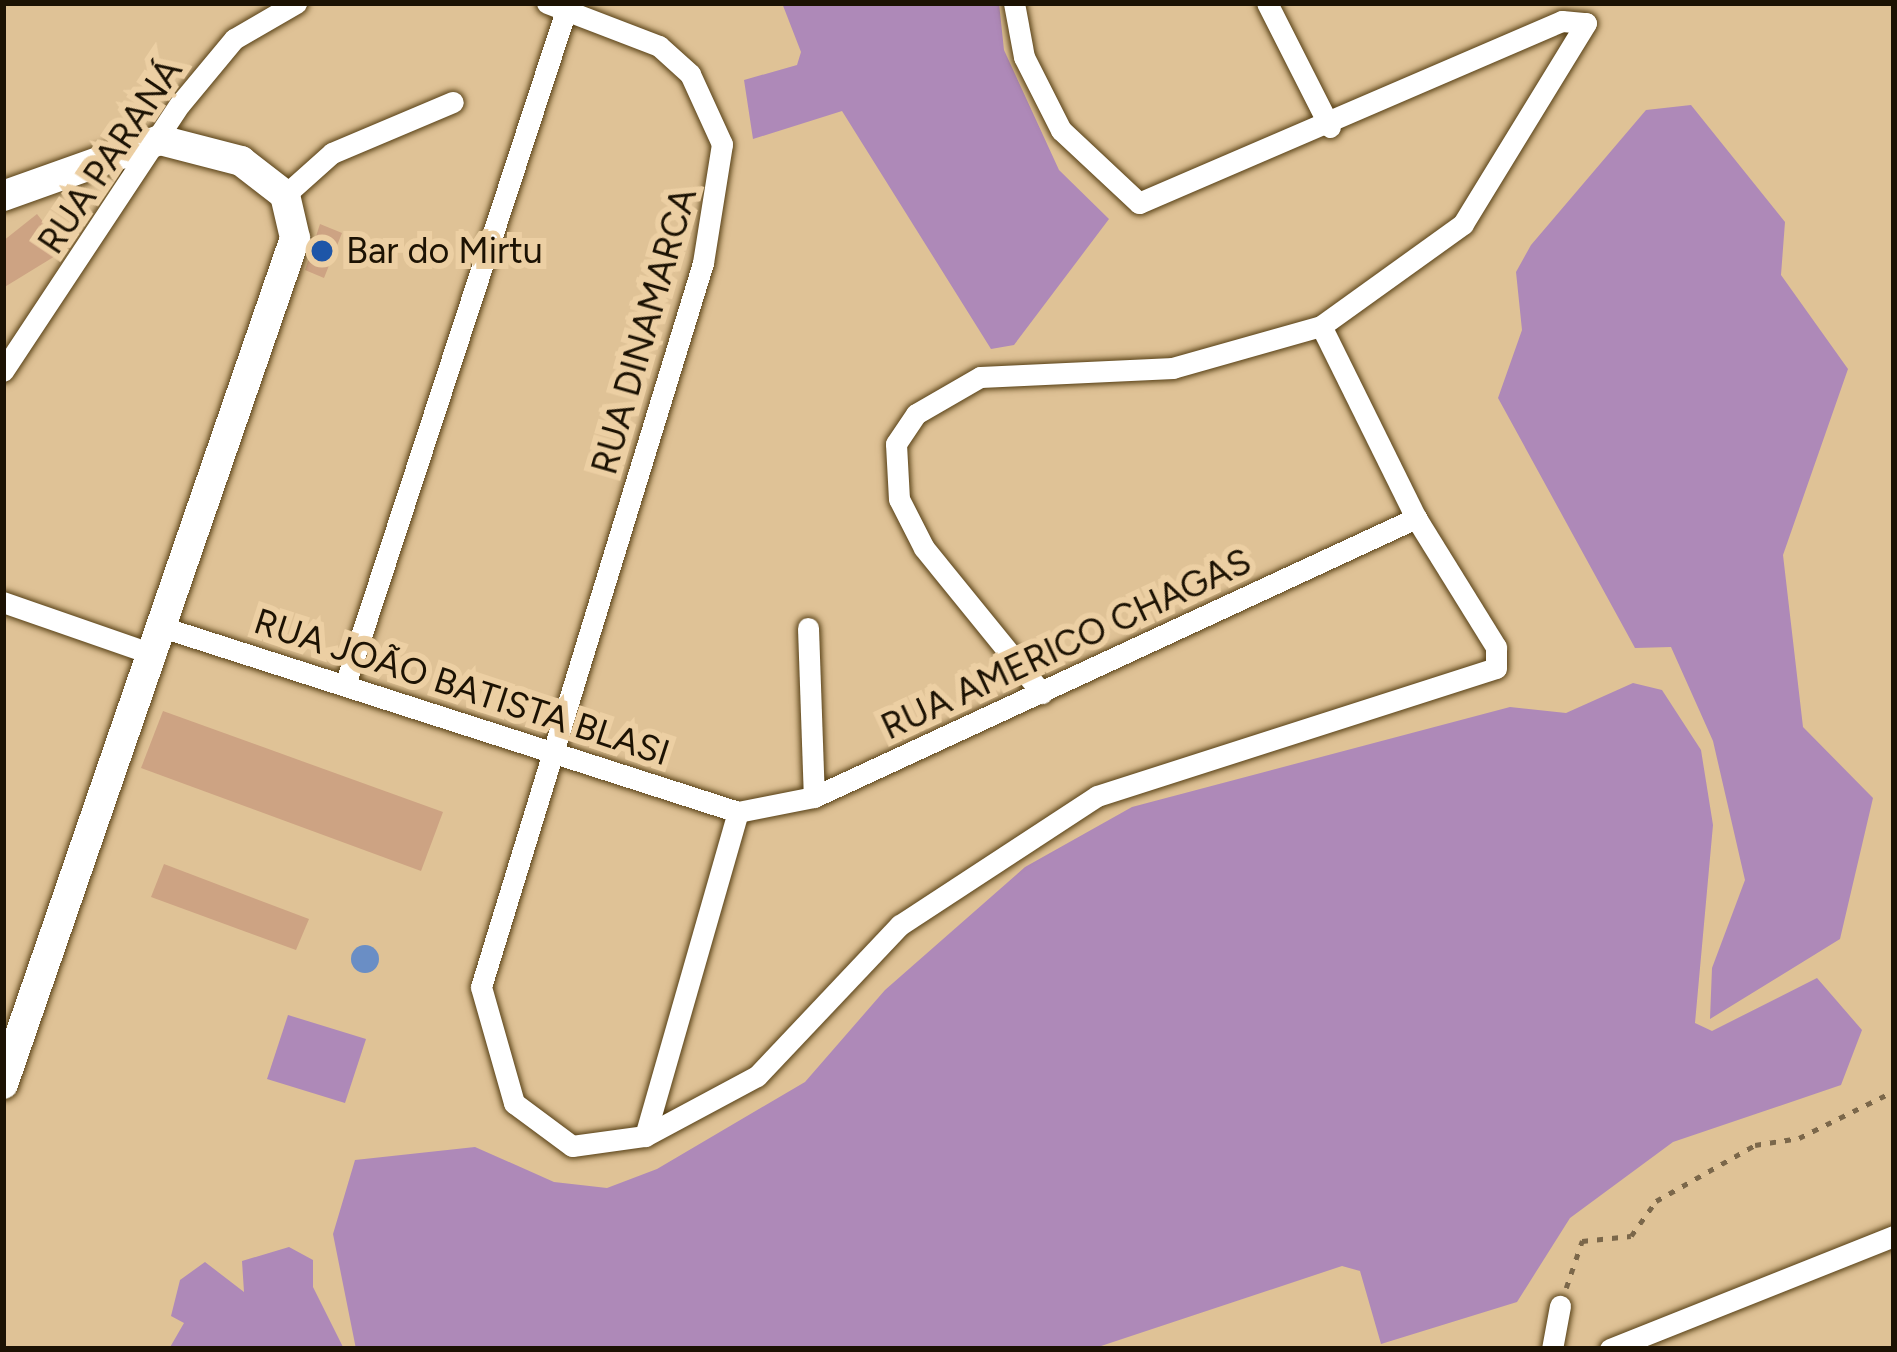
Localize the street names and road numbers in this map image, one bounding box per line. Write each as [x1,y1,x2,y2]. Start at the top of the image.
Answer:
street label: RUA PARANÁ [29,50,191,262]
street label: RUA DINAMARCA [582,183,706,479]
street label: RUA AMERICO CHAGAS [874,539,1258,749]
street label: RUA JOÃO BATISTA BLASI [249,599,675,775]

